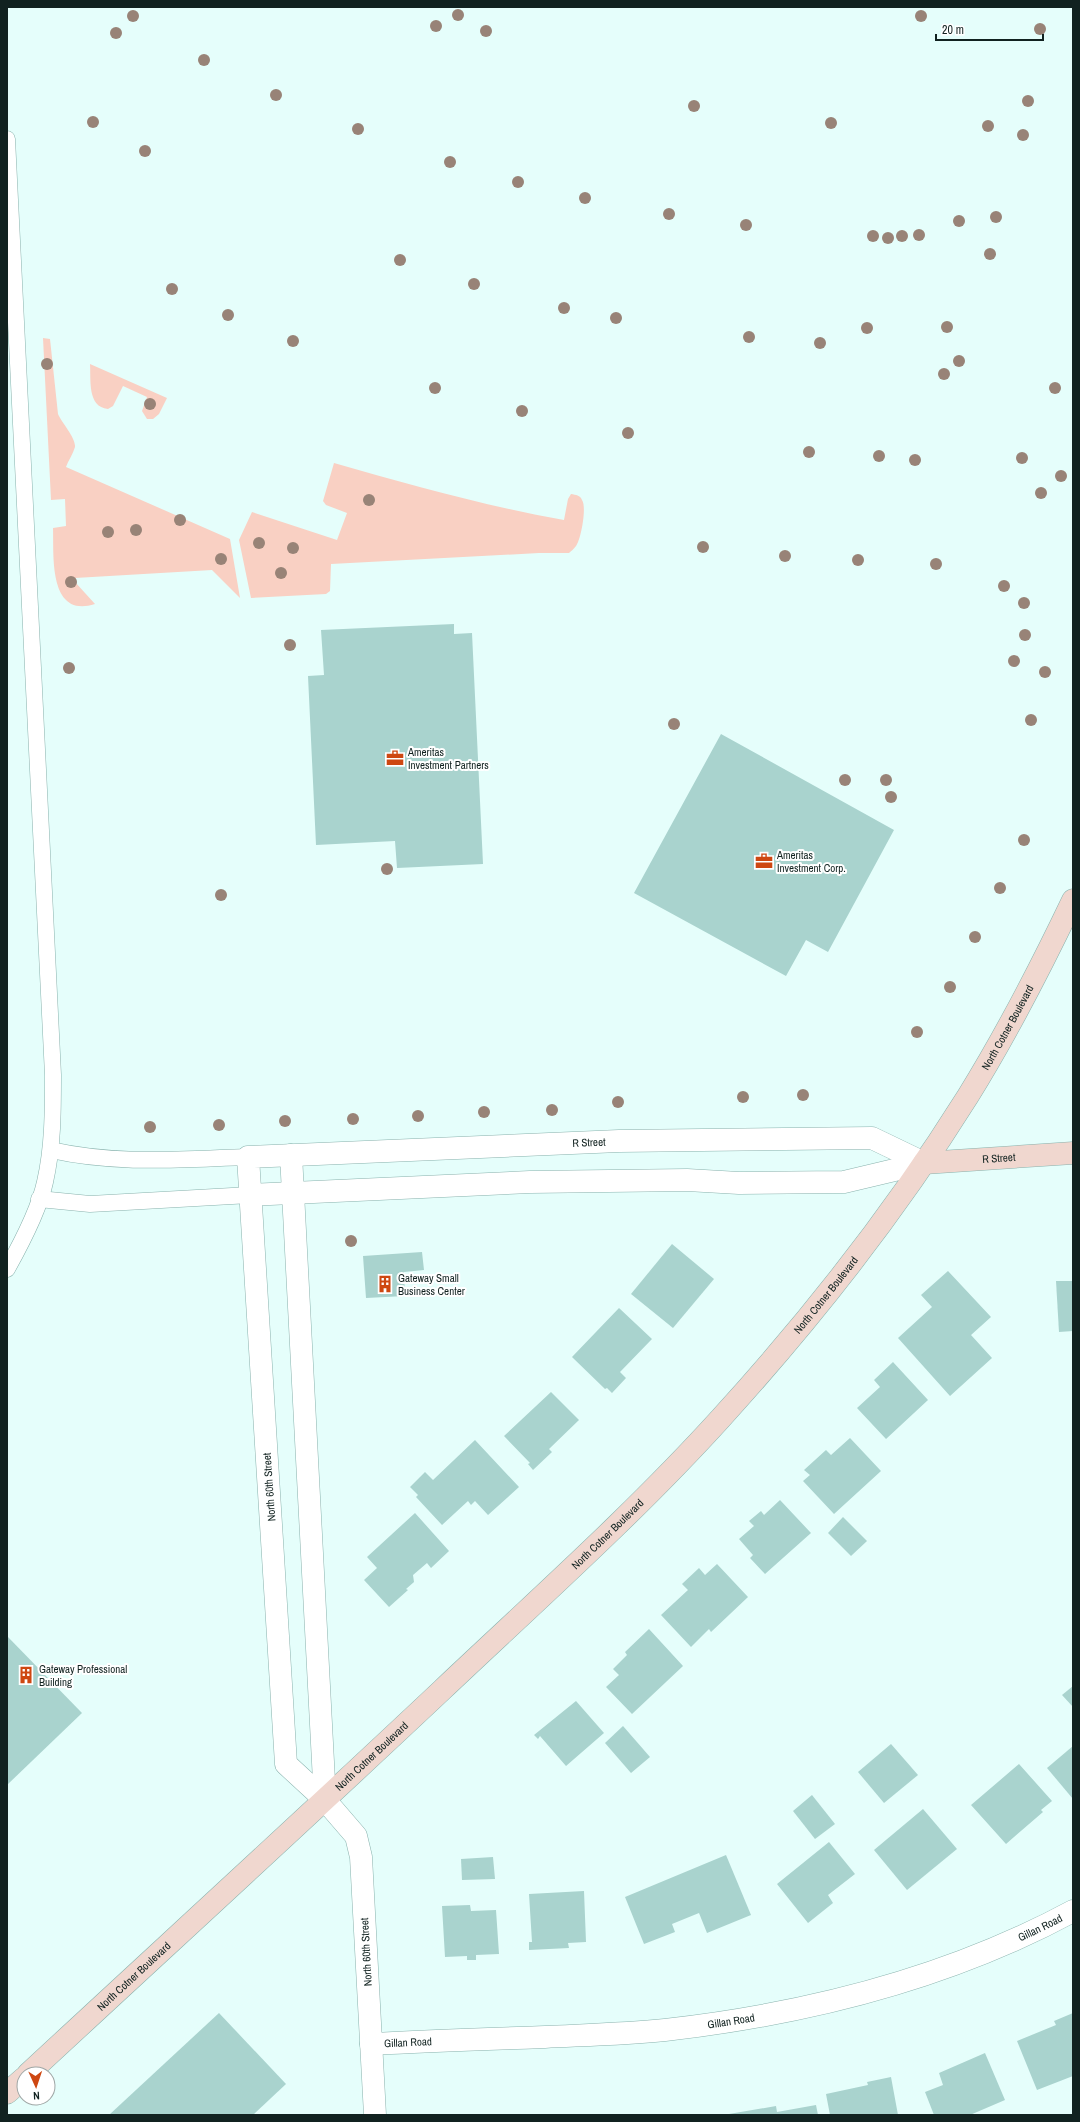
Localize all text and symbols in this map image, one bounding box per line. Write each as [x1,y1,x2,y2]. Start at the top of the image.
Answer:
scale bar [936,16,1043,42]
text: 20 m [942,22,964,38]
place label: Ameritas Investment Partners [407,745,489,772]
office icon: Ameritas Investment Partners [385,748,405,768]
place label: Ameritas Investment Corp. [776,848,846,875]
office icon: Ameritas Investment Corp. [754,851,774,871]
street label: North Cotner Boulevard [978,982,1037,1072]
street label: R Street [572,1135,606,1150]
street label: R Street [982,1150,1016,1166]
street label: North Cotner Boulevard [791,1254,861,1336]
place label: Gateway Small Business Center [398,1271,465,1298]
building icon: Gateway Small Business Center [375,1274,395,1294]
street label: North 60th Street [260,1452,278,1522]
street label: North Cotner Boulevard [568,1496,646,1572]
place label: Gateway Professional Building [39,1662,127,1689]
building icon: Gateway Professional Building [16,1665,36,1685]
street label: North Cotner Boulevard [332,1719,411,1794]
street label: Gillan Road [1016,1911,1065,1944]
street label: North 60th Street [357,1917,375,1987]
street label: North Cotner Boulevard [94,1939,173,2014]
street label: Gillan Road [706,2010,756,2032]
street label: Gillan Road [384,2034,432,2050]
north arrow [16,2066,56,2106]
text: N [33,2089,40,2103]

